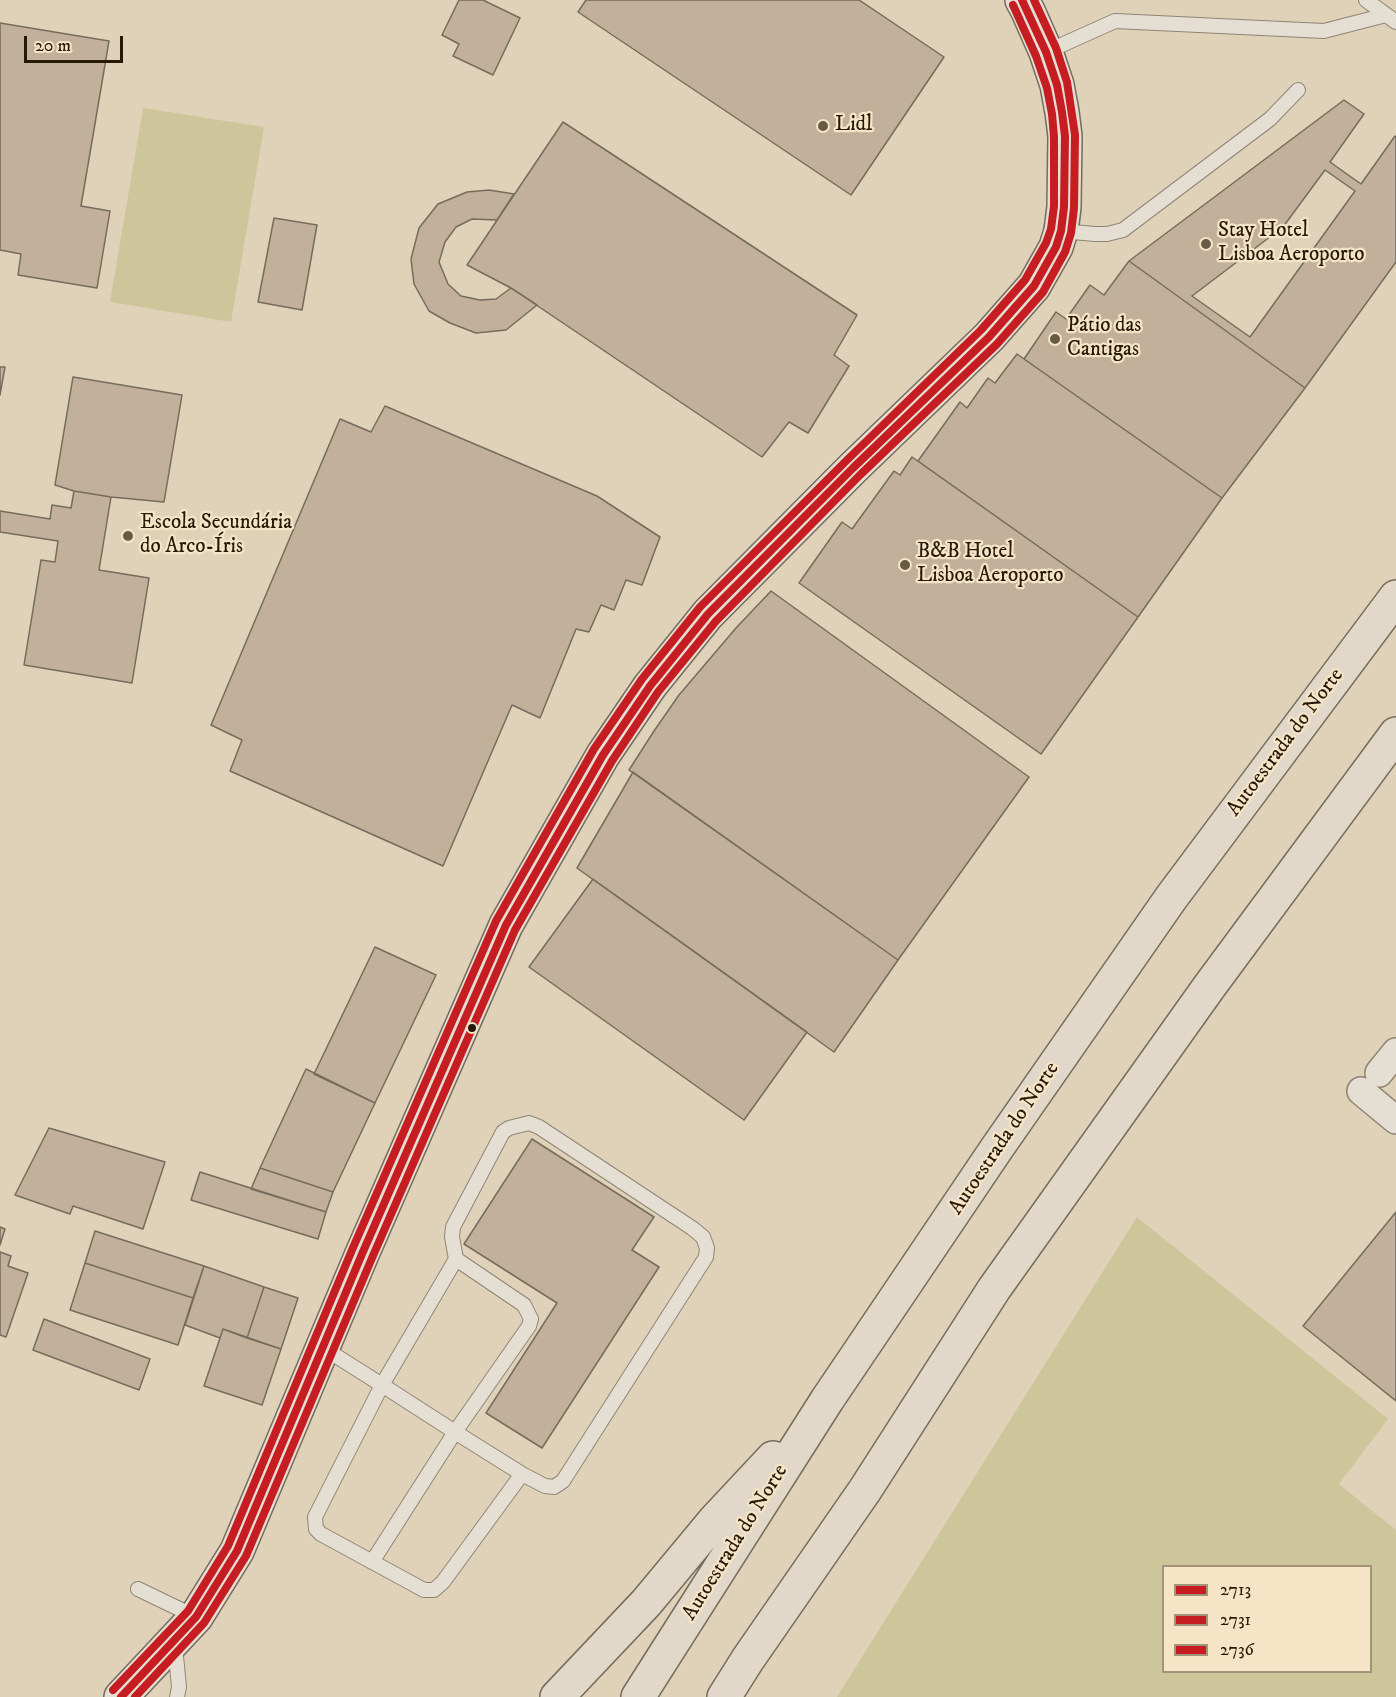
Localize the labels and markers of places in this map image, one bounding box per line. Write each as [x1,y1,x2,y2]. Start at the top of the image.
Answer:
place label: Lidl [835,113,872,139]
marker: Lidl [816,119,830,133]
place label: Stay Hotel Lisboa Aeroporto [1218,219,1365,269]
marker: Stay Hotel Lisboa Aeroporto [1199,237,1213,251]
place label: Pátio das Cantigas [1067,314,1141,364]
marker: Pátio das Cantigas [1048,332,1062,346]
place label: Escola Secundária do Arco-Íris [140,511,292,561]
marker: Escola Secundária do Arco-Íris [121,529,135,543]
place label: B&B Hotel Lisboa Aeroporto [917,540,1064,590]
marker: B&B Hotel Lisboa Aeroporto [898,558,912,572]
unlabelled marker [466,1022,478,1034]

